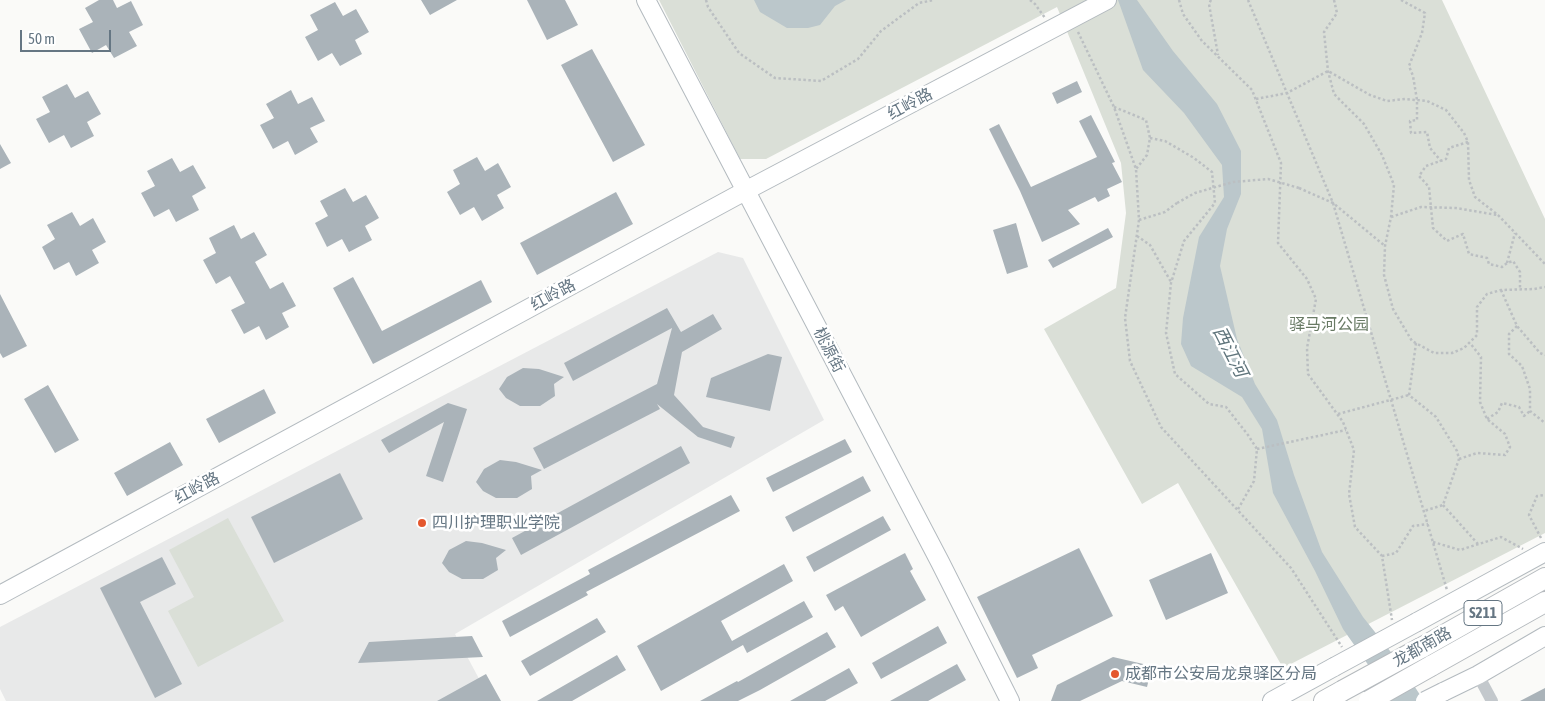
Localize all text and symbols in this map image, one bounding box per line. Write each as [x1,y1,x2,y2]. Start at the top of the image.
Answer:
scale bar [22,20,114,52]
text: 50 m [28,30,55,47]
street label: 红岭路 [884,84,936,124]
street label: 红岭路 [527,275,579,315]
park label: 驿马河公园 [1289,315,1369,335]
water label: 西江河 [1208,323,1252,381]
street label: 桃源街 [810,324,848,376]
street label: 红岭路 [171,468,223,508]
place label: 四川护理职业学院 [432,513,560,533]
marker: 四川护理职业学院 [416,517,428,529]
road number: S211 [1464,600,1502,626]
street label: 龙都南路 [1389,623,1455,671]
place label: 成都市公安局龙泉驿区分局 [1125,664,1317,684]
marker: 成都市公安局龙泉驿区分局 [1109,668,1121,680]

